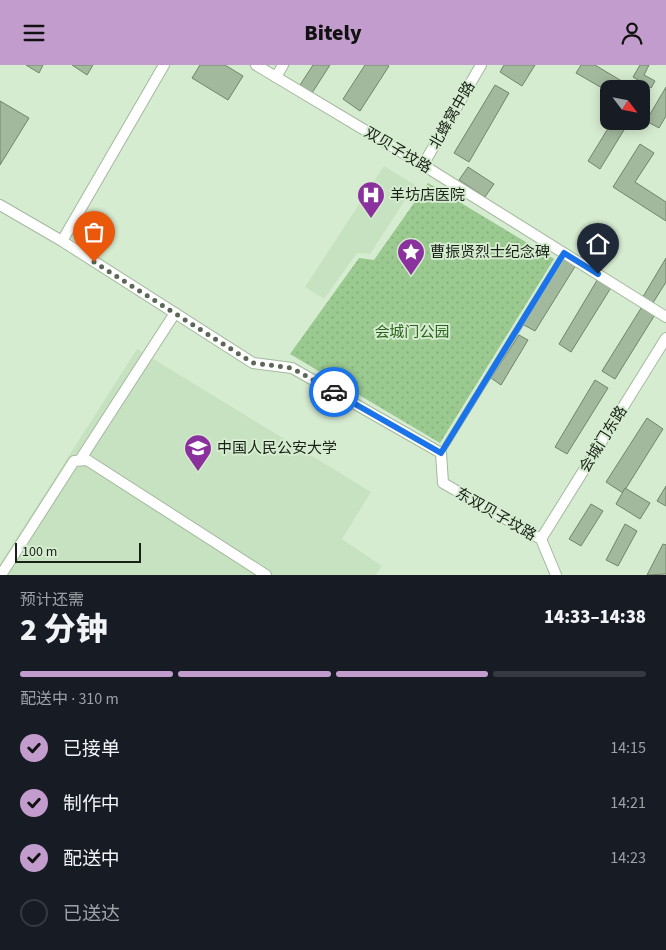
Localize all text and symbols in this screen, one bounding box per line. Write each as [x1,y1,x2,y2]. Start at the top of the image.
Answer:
text: Bitely [304,17,362,49]
icon: menu [20,19,48,47]
icon: person [618,19,646,47]
street label: 北蜂窝中路 [425,78,480,153]
north arrow [600,80,650,130]
map controls [600,80,650,130]
street label: 双贝子坟路 [360,122,435,179]
hospital icon: 羊坊店医院 [356,180,386,219]
place label: 羊坊店医院 [390,185,465,206]
pin [73,211,115,262]
icon: bag [80,218,108,246]
pin [577,223,619,274]
icon: home [584,230,612,258]
place icon: 曹振贤烈士纪念碑 [396,237,426,276]
place label: 曹振贤烈士纪念碑 [430,242,550,263]
park label: 会城门公园 [374,322,450,343]
courier [309,367,359,417]
icon: car [320,378,348,406]
street label: 会城门东路 [575,402,632,477]
school or university icon: 中国人民公安大学 [183,433,213,472]
place label: 中国人民公安大学 [217,438,337,459]
street label: 东双贝子坟路 [452,483,540,546]
scale bar [15,540,141,563]
text: 100 m [22,542,57,562]
text: 预计还需 [20,589,84,611]
text: 14:33–14:38 [544,604,646,631]
text: 2 分钟 [20,607,108,653]
text: 配送中 · 310 m [20,688,119,710]
icon: check [20,734,48,762]
text: 已接单 [63,736,120,763]
text: 14:15 [610,737,646,759]
icon: check [20,789,48,817]
text: 制作中 [63,791,120,818]
text: 14:21 [610,792,646,814]
icon: check [20,844,48,872]
text: 配送中 [63,846,120,873]
text: 14:23 [610,847,646,869]
text: 已送达 [63,901,120,928]

